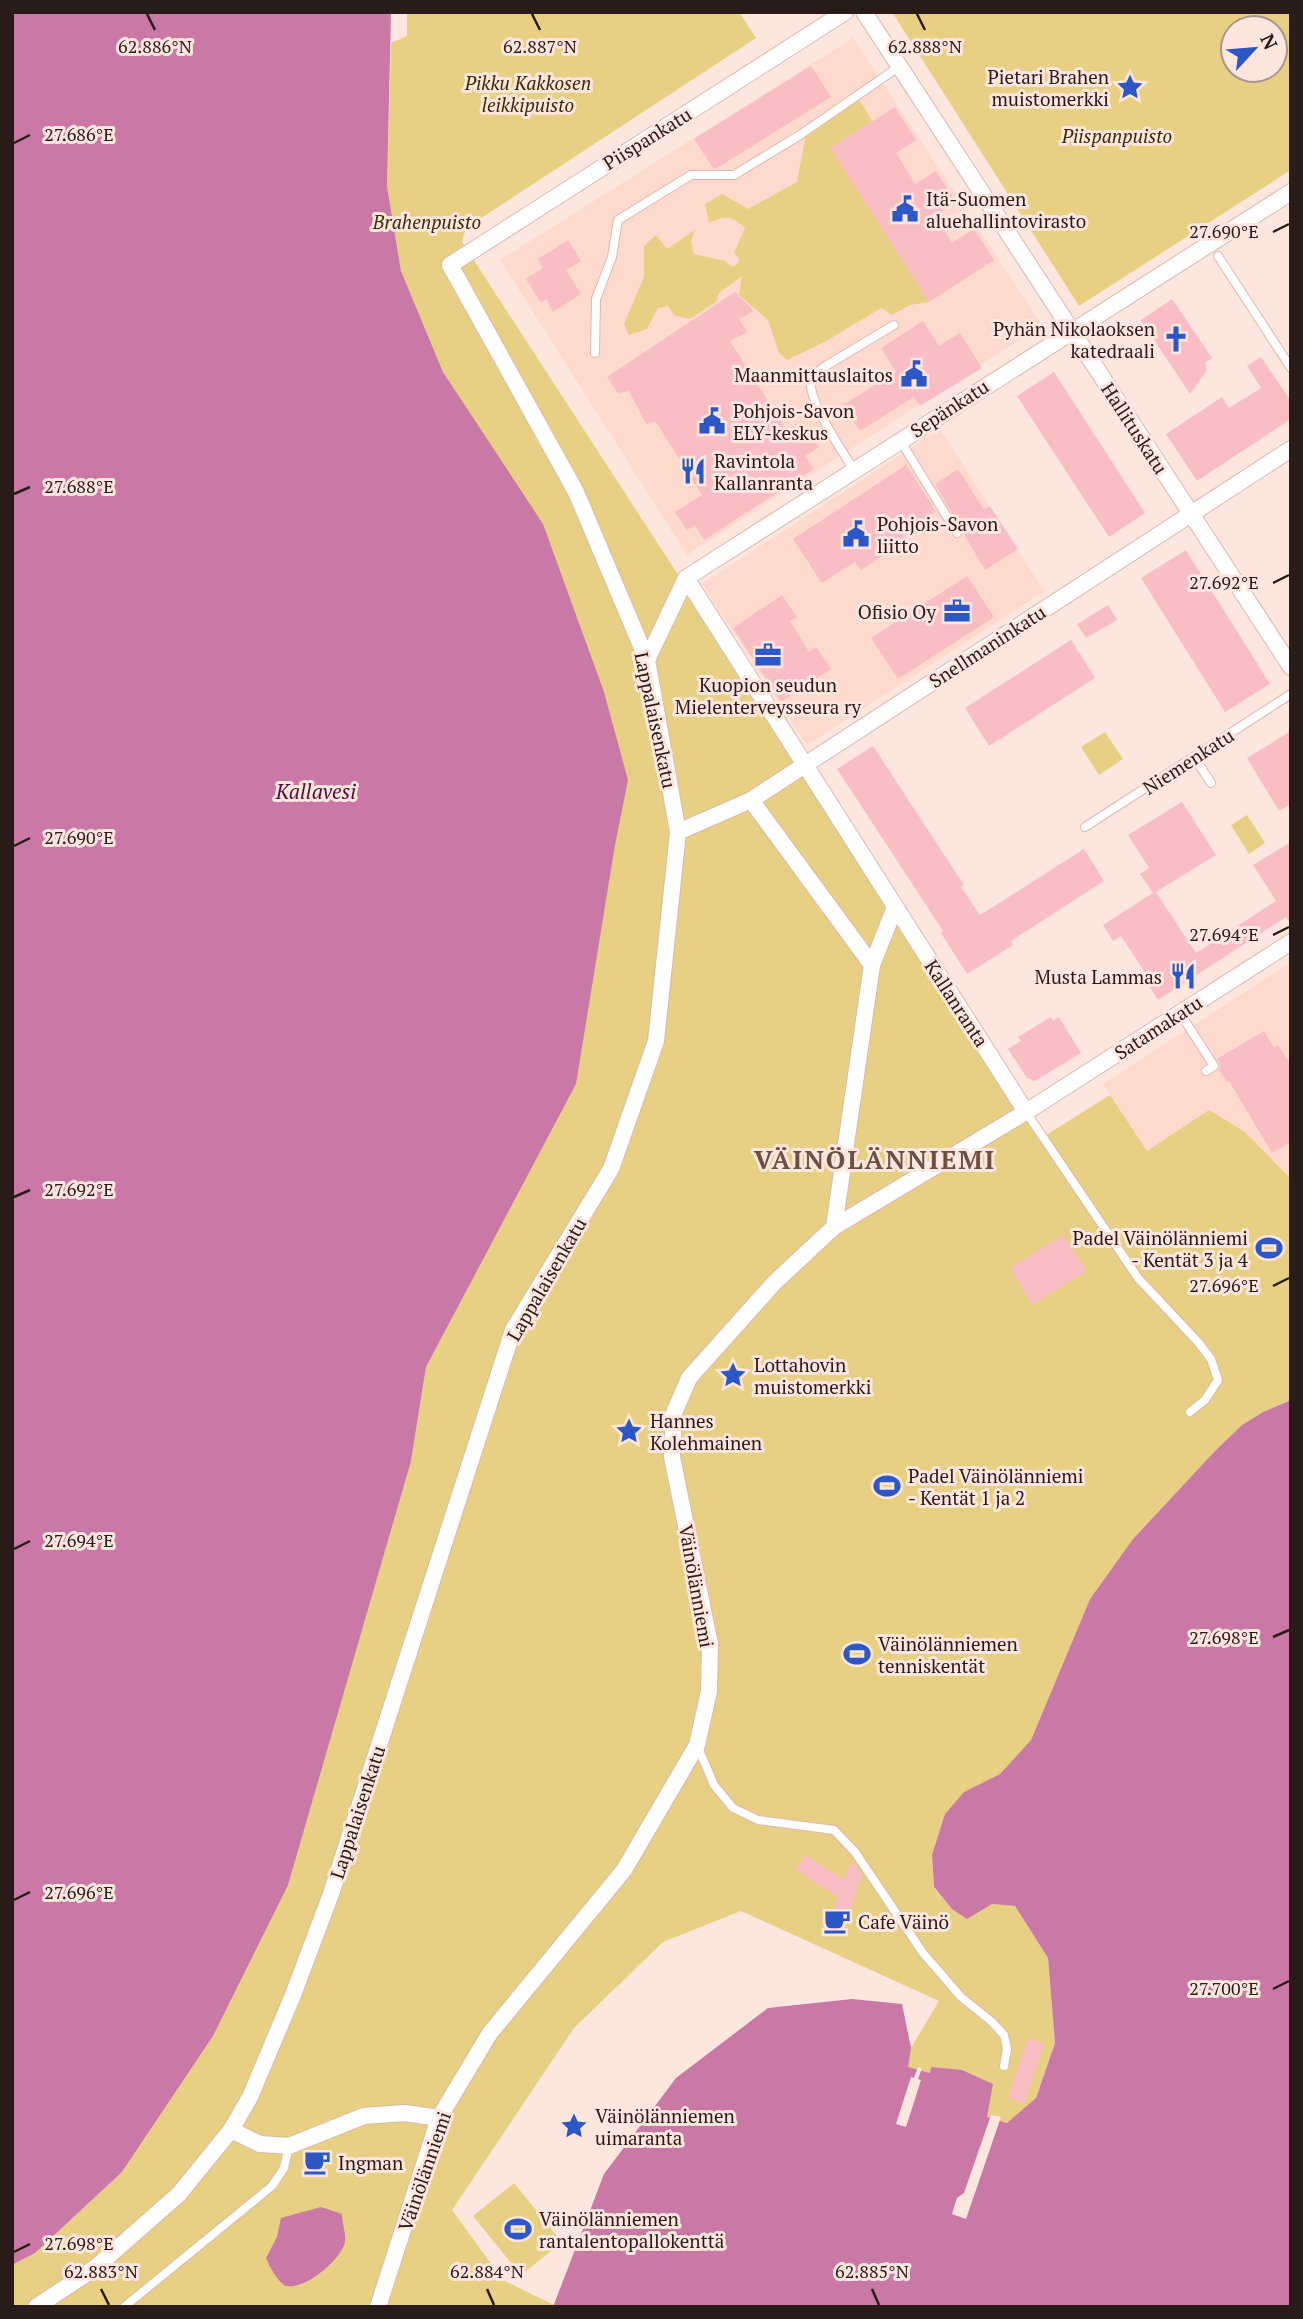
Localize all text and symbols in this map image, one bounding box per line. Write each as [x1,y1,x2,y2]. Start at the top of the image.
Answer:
north arrow [1219,14,1289,84]
text: N [1255,29,1284,54]
text: 62.886°N [118,34,192,58]
text: 62.887°N [503,34,577,58]
text: 62.888°N [888,34,962,58]
place label: Pietari Brahen muistomerkki [988,64,1109,111]
park label: Pikku Kakkosen leikkipuisto [464,70,591,117]
place icon: Pietari Brahen muistomerkki [1115,72,1145,102]
street label: Piispankatu [598,101,696,175]
text: 27.686°E [44,122,114,146]
park label: Piispanpuisto [1061,123,1172,148]
place label: Itä-Suomen aluehallintovirasto [926,186,1086,233]
public building icon: Itä-Suomen aluehallintovirasto [890,194,920,224]
park label: Brahenpuisto [372,209,481,234]
text: 27.690°E [1189,219,1259,243]
place label: Pyhän Nikolaoksen katedraali [993,316,1155,363]
church icon: Pyhän Nikolaoksen katedraali [1161,324,1191,354]
public building icon: Maanmittauslaitos [899,359,929,389]
place label: Maanmittauslaitos [734,362,893,387]
street label: Sepänkatu [905,373,993,443]
street label: Hallituskatu [1096,378,1174,479]
place label: Pohjois-Savon ELY-keskus [733,398,854,445]
public building icon: Pohjois-Savon ELY-keskus [697,406,727,436]
place label: Ravintola Kallanranta [714,448,813,495]
restaurant icon: Ravintola Kallanranta [678,456,708,486]
text: 27.688°E [44,474,114,498]
place label: Pohjois-Savon liitto [877,511,998,558]
public building icon: Pohjois-Savon liitto [841,519,871,549]
text: 27.692°E [1189,570,1259,594]
office icon: Ofisio Oy [942,596,972,626]
place label: Ofisio Oy [858,599,936,624]
street label: Snellmaninkatu [924,599,1050,693]
office icon: Kuopion seudun Mielenterveysseura ry [753,640,783,670]
street label: Lappalaisenkatu [629,650,683,790]
place label: Kuopion seudun Mielenterveysseura ry [675,672,862,719]
street label: Niemenkatu [1138,722,1238,800]
water label: Kallavesi [275,777,356,805]
text: 27.690°E [44,825,114,849]
text: 27.694°E [1189,922,1259,946]
street label: Kallanranta [920,955,995,1052]
restaurant icon: Musta Lammas [1168,961,1198,991]
place label: Musta Lammas [1034,964,1162,989]
street label: Satamakatu [1109,989,1207,1065]
district label: VÄINÖLÄNNIEMI [754,1142,996,1176]
text: 27.692°E [44,1177,114,1201]
street label: Lappalaisenkatu [501,1213,592,1345]
place label: Padel Väinölänniemi - Kentät 3 ja 4 [1073,1225,1249,1272]
sports icon: Padel Väinölänniemi - Kentät 3 ja 4 [1254,1233,1284,1263]
text: 27.696°E [1189,1273,1259,1297]
place label: Lottahovin muistomerkki [754,1352,871,1399]
place icon: Lottahovin muistomerkki [718,1360,748,1390]
place label: Hannes Kolehmainen [650,1408,762,1455]
place icon: Hannes Kolehmainen [614,1416,644,1446]
place label: Padel Väinölänniemi - Kentät 1 ja 2 [908,1463,1084,1510]
sports icon: Padel Väinölänniemi - Kentät 1 ja 2 [872,1471,902,1501]
street label: Väinölänniemi [674,1522,720,1650]
text: 27.694°E [44,1528,114,1552]
text: 27.698°E [1189,1625,1259,1649]
place label: Väinölänniemen tenniskentät [878,1631,1018,1678]
sports icon: Väinölänniemen tenniskentät [842,1639,872,1669]
street label: Lappalaisenkatu [324,1742,390,1882]
text: 27.696°E [44,1880,114,1904]
cafe icon: Cafe Väinö [822,1906,852,1936]
place label: Cafe Väinö [858,1909,949,1934]
text: 27.700°E [1189,1976,1259,2000]
place label: Väinölänniemen uimaranta [595,2103,735,2150]
street label: Väinölänniemi [392,2108,456,2234]
place icon: Väinölänniemen uimaranta [559,2111,589,2141]
cafe icon: Ingman [302,2147,332,2177]
place label: Ingman [338,2150,403,2175]
place label: Väinölänniemen rantalentopallokenttä [539,2206,725,2253]
sports icon: Väinölänniemen rantalentopallokenttä [503,2214,533,2244]
text: 27.698°E [44,2231,114,2255]
text: 62.883°N [64,2259,138,2283]
text: 62.884°N [450,2259,524,2283]
text: 62.885°N [835,2259,909,2283]

